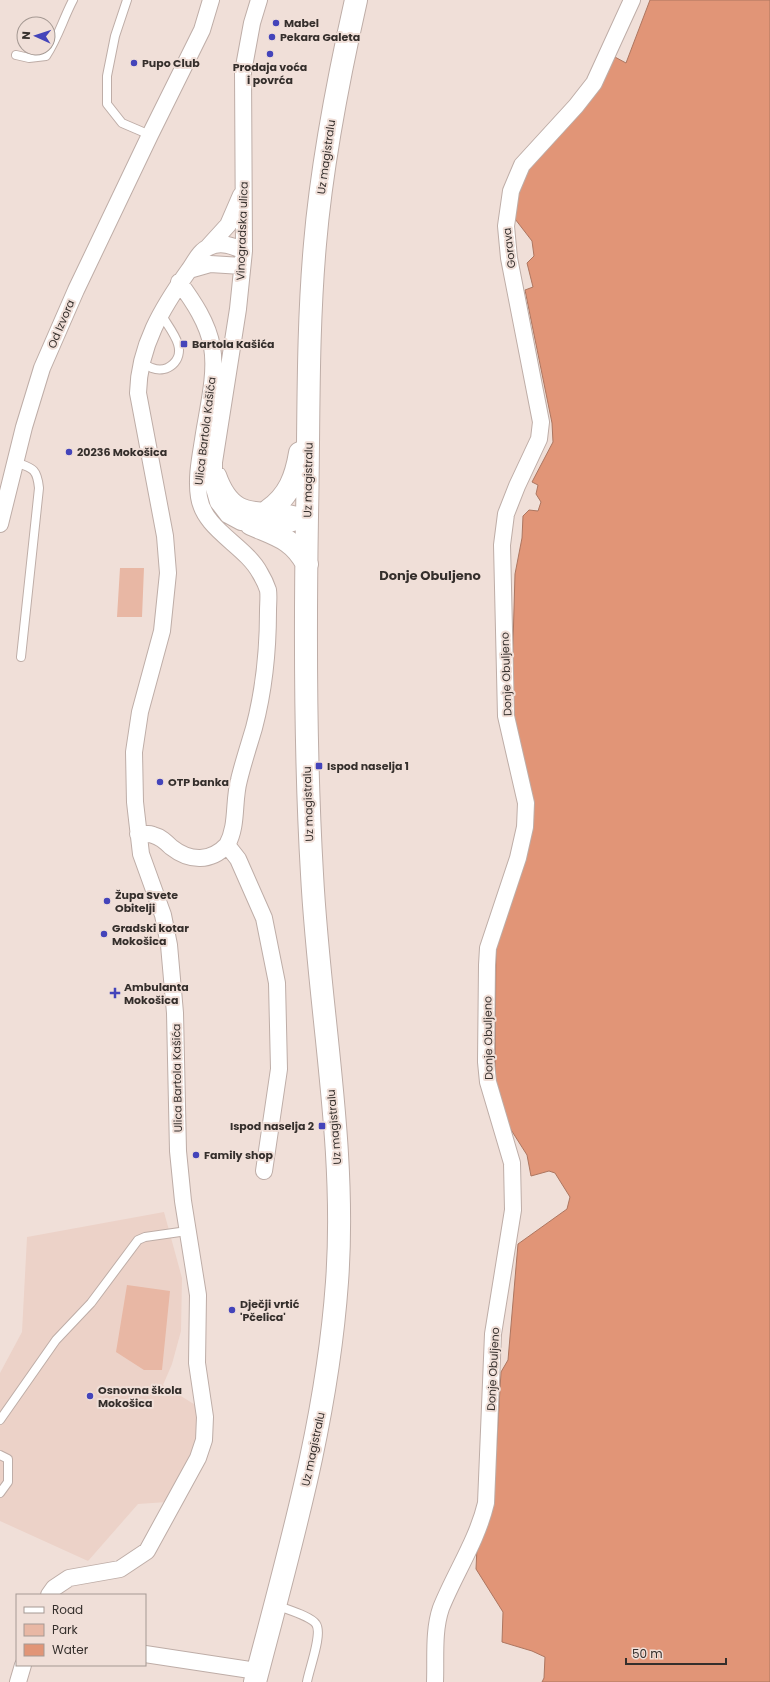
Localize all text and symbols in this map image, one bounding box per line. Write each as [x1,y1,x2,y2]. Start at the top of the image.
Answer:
place label: Mabel [284,15,319,31]
north arrow [16,16,56,56]
marker: Mabel [271,18,281,28]
place label: Pekara Galeta [280,29,360,45]
text: N [18,31,34,40]
marker: Pekara Galeta [267,32,277,42]
marker: Prodaja voća i povrća [265,49,275,59]
place label: Pupo Club [142,55,200,71]
marker: Pupo Club [129,58,139,68]
place label: Prodaja voća i povrća [233,59,307,88]
street label: Uz magistralu [313,119,339,195]
street label: Vinogradska ulica [232,181,252,281]
street label: Gorava [499,227,519,269]
street label: Od Izvora [44,297,78,351]
place label: Bartola Kašića [192,336,275,352]
marker: Bartola Kašića [179,339,189,349]
street label: Ulica Bartola Kašića [190,376,220,486]
street label: Uz magistralu [299,442,317,518]
place label: 20236 Mokošica [77,444,167,460]
marker: 20236 Mokošica [64,447,74,457]
district label: Donje Obuljeno [379,566,481,585]
street label: Donje Obuljeno [497,632,515,716]
place label: Ispod naselja 1 [327,758,409,774]
marker: Ispod naselja 1 [314,761,324,771]
street label: Uz magistralu [299,766,317,842]
place label: OTP banka [168,774,229,790]
marker: OTP banka [155,777,165,787]
place label: Župa Svete Obitelji [115,887,178,916]
marker: Župa Svete Obitelji [102,896,112,906]
place label: Gradski kotar Mokošica [112,920,189,949]
marker: Gradski kotar Mokošica [99,929,109,939]
place label: Ambulanta Mokošica [124,979,189,1008]
marker: Ambulanta Mokošica [109,987,121,999]
street label: Donje Obuljeno [479,996,497,1080]
street label: Ulica Bartola Kašića [168,1023,186,1133]
street label: Uz magistralu [323,1089,345,1165]
place label: Ispod naselja 2 [230,1118,314,1134]
marker: Ispod naselja 2 [317,1121,327,1131]
place label: Family shop [204,1147,273,1163]
marker: Family shop [191,1150,201,1160]
place label: Dječji vrtić 'Pčelica' [240,1296,300,1325]
marker: Dječji vrtić 'Pčelica' [227,1305,237,1315]
street label: Donje Obuljeno [483,1327,503,1411]
place label: Osnovna škola Mokošica [98,1382,182,1411]
marker: Osnovna škola Mokošica [85,1391,95,1401]
street label: Uz magistralu [297,1411,329,1487]
legend [16,1594,146,1666]
text: Road [52,1601,83,1618]
text: Park [52,1621,79,1638]
scale bar [626,1640,726,1666]
text: Water [52,1641,89,1658]
text: 50 m [632,1645,663,1662]

